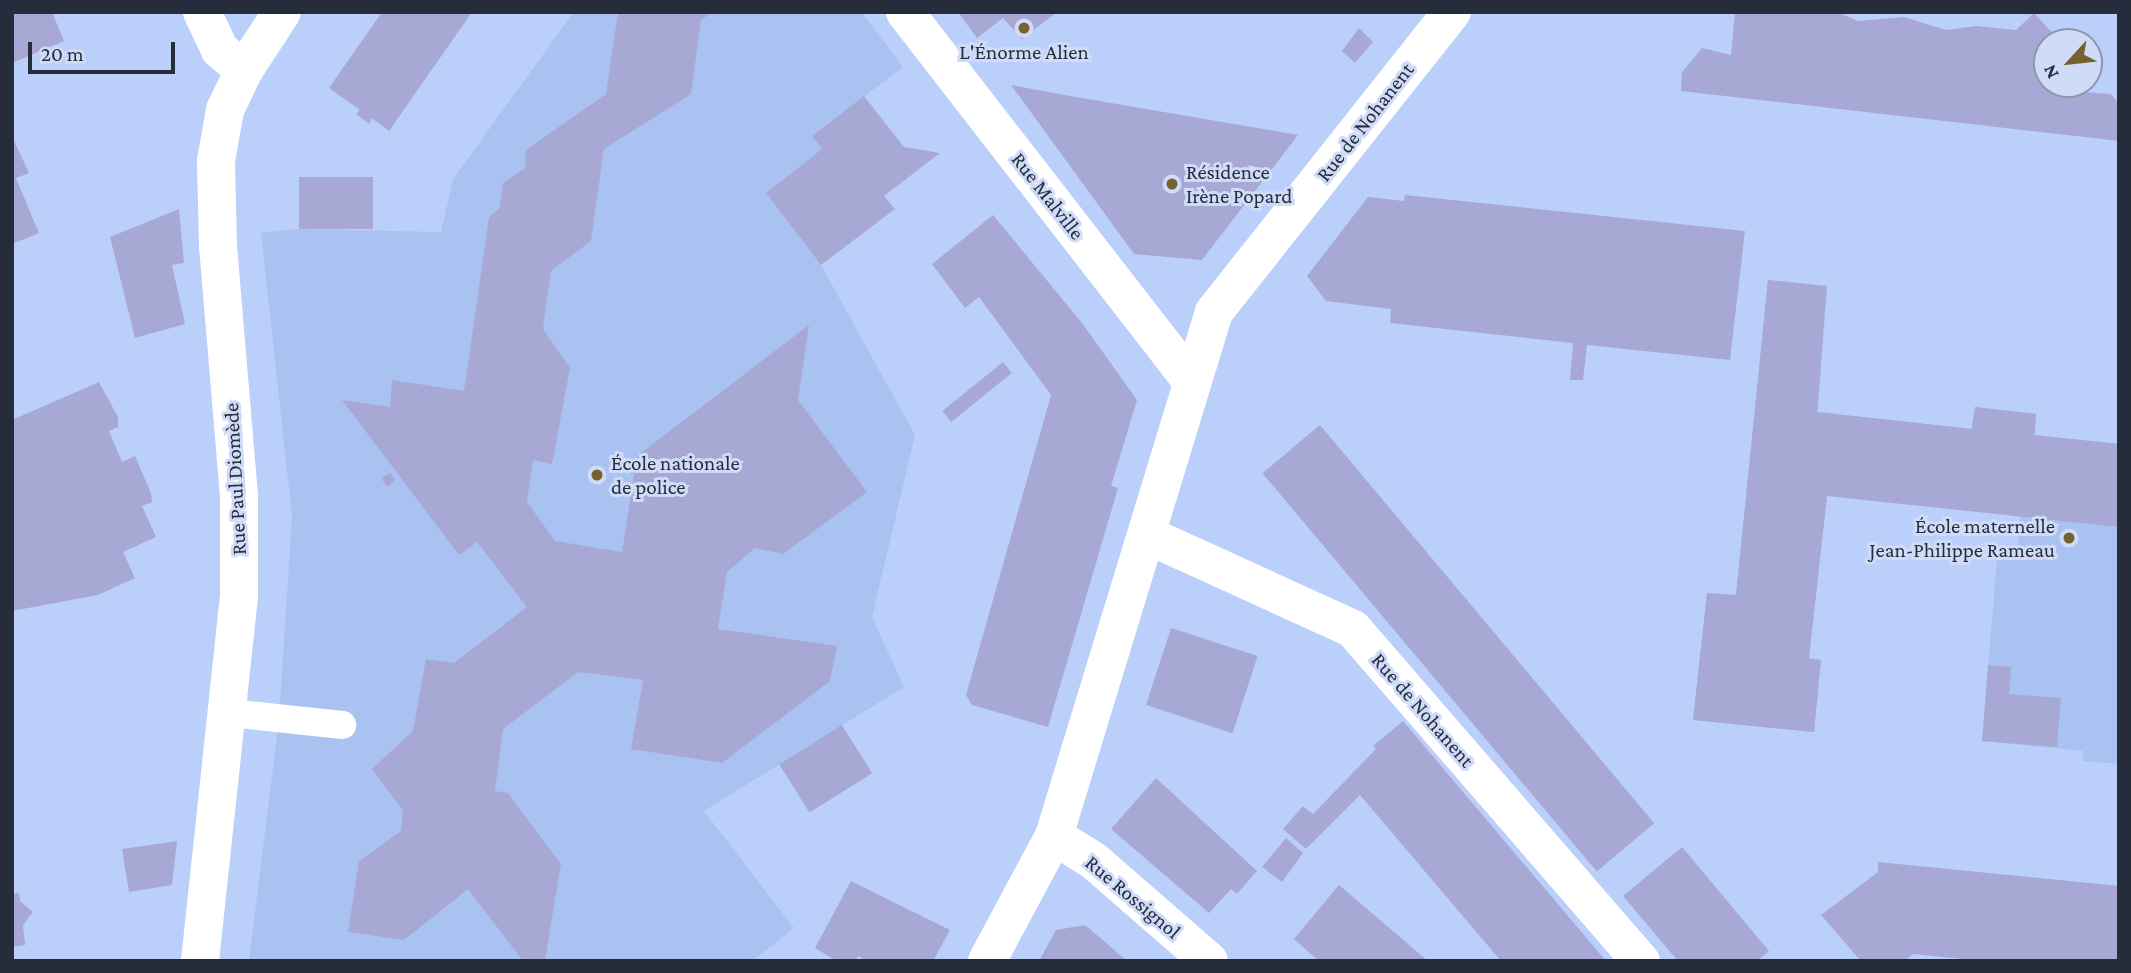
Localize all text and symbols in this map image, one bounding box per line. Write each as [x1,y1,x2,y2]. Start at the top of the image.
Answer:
marker: L'Énorme Alien [1016,20,1032,36]
scale bar [32,28,178,72]
north arrow [2033,28,2103,98]
place label: L'Énorme Alien [959,39,1089,65]
text: 20 m [41,42,84,66]
street label: Rue de Nohanent [1311,58,1419,186]
text: N [2038,61,2063,82]
street label: Rue Malville [1006,147,1090,245]
place label: Résidence Irène Popard [1186,159,1292,209]
marker: Résidence Irène Popard [1164,176,1180,192]
street label: Rue Paul Diomède [218,402,252,556]
place label: École nationale de police [611,450,740,500]
marker: École nationale de police [589,467,605,483]
place label: École maternelle Jean-Philippe Rameau [1869,513,2055,563]
marker: École maternelle Jean-Philippe Rameau [2061,530,2077,546]
street label: Rue de Nohanent [1366,647,1480,773]
street label: Rue Rossignol [1080,850,1186,944]

